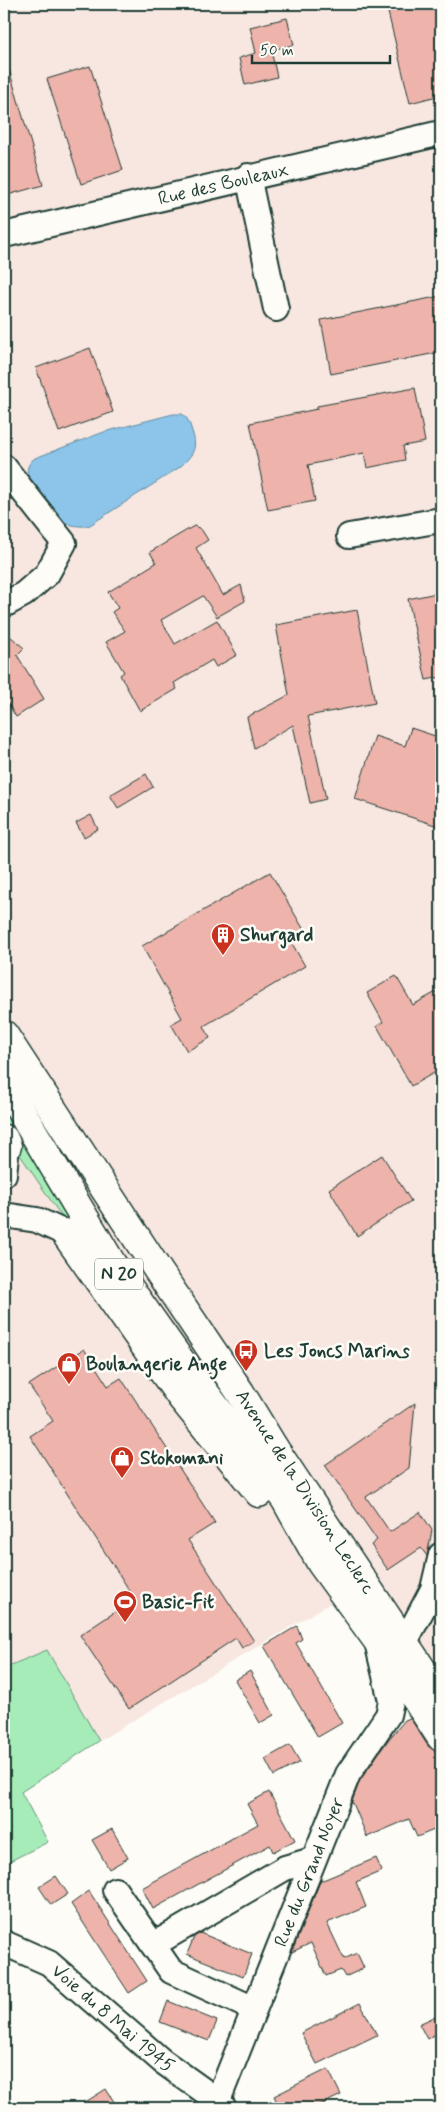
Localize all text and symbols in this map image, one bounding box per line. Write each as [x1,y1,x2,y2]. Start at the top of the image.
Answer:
scale bar [252,32,390,64]
text: 50 m [260,41,294,61]
street label: Rue des Bouleaux [156,157,291,211]
building icon: Shurgard [210,922,236,956]
place label: Shurgard [240,923,313,949]
road number: N 20 [95,1258,143,1290]
bus stop icon: Les Joncs Marins [233,1338,259,1372]
place label: Les Joncs Marins [264,1339,410,1364]
shop icon: Boulangerie Ange [56,1351,82,1385]
place label: Boulangerie Ange [86,1352,227,1380]
street label: Avenue de la Division Leclerc [229,1385,381,1599]
shop icon: Stokomani [109,1445,135,1479]
place label: Stokomani [140,1446,223,1471]
sports icon: Basic-Fit [112,1589,138,1623]
place label: Basic-Fit [142,1590,214,1615]
street label: Rue du Grand Noyer [268,1794,350,1950]
street label: Voie du 8 Mai 1945 [46,1958,180,2079]

